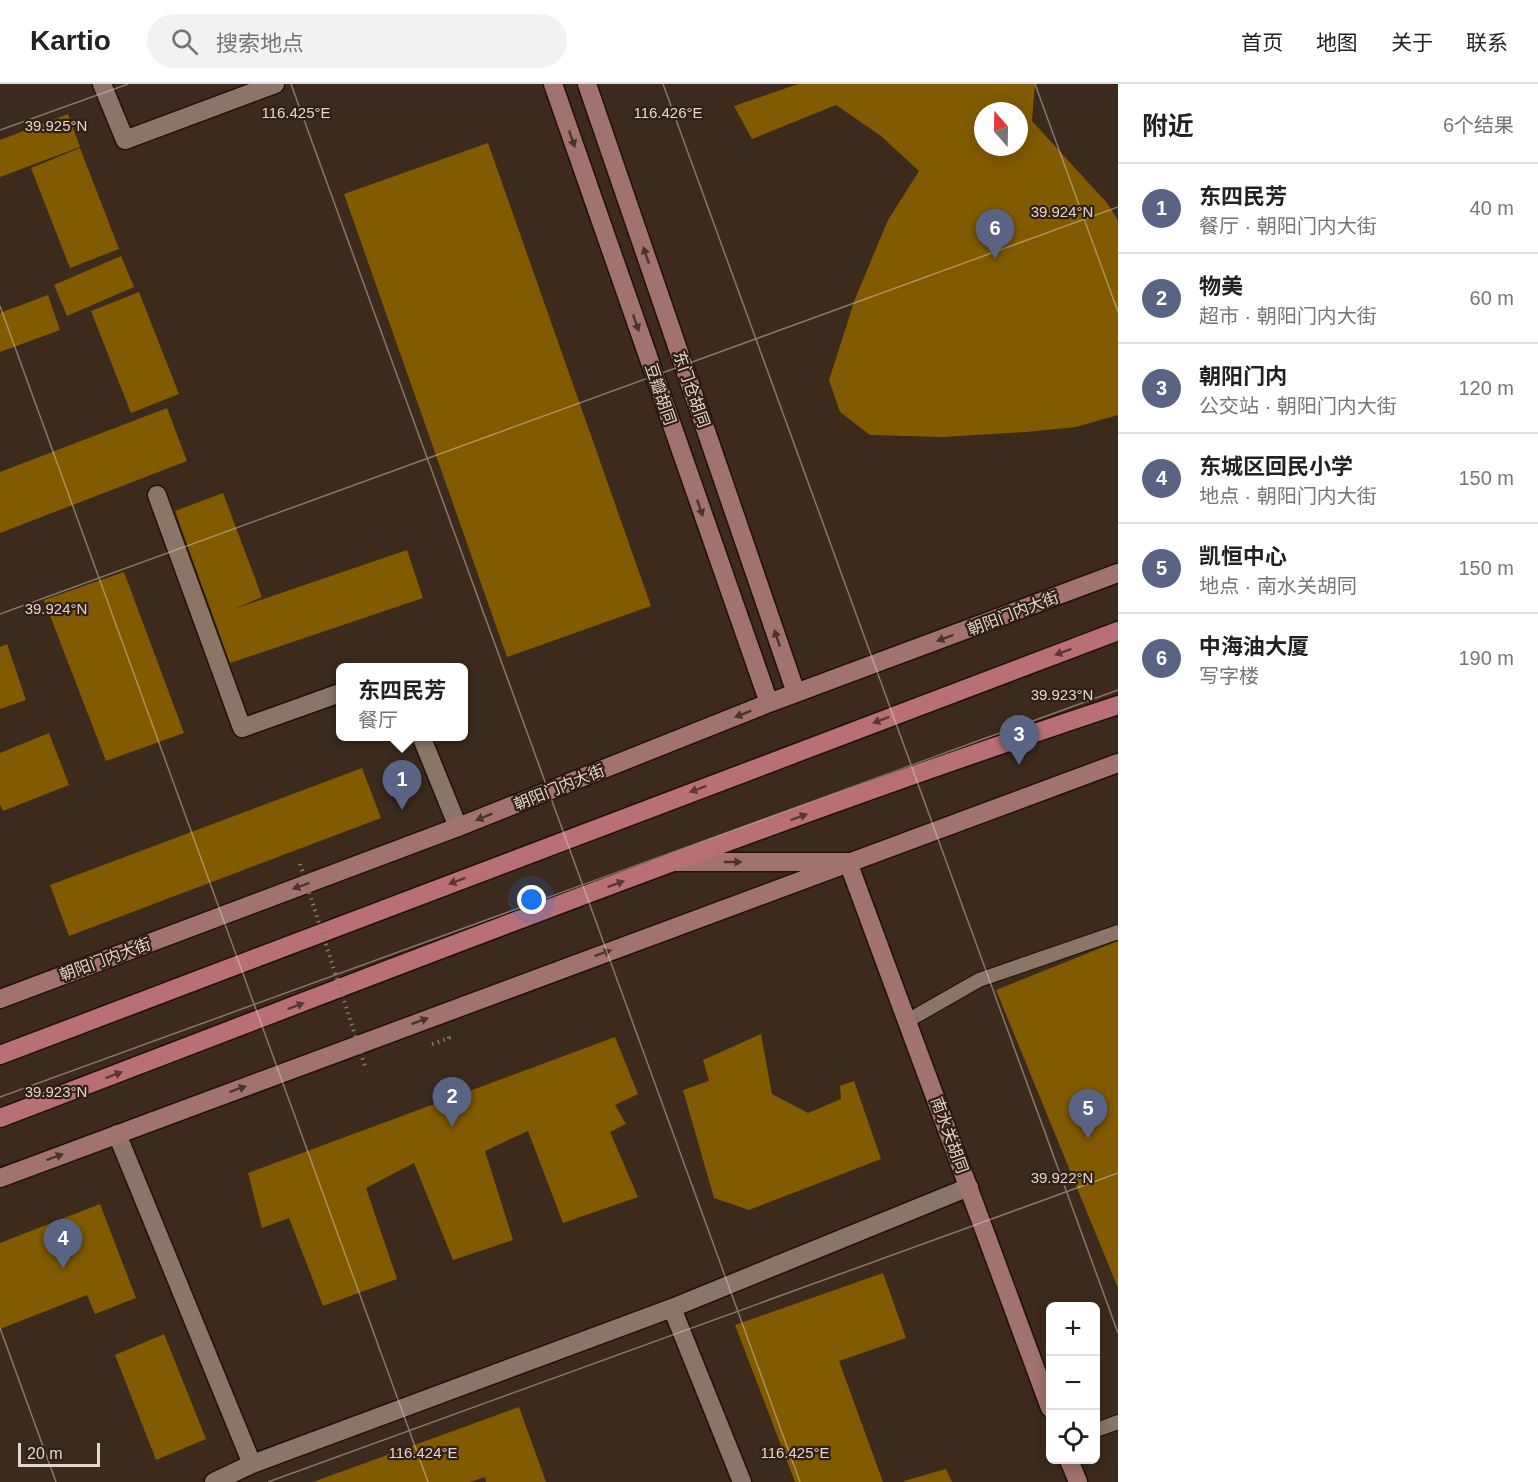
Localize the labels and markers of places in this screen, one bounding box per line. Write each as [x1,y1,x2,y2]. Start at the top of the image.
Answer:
pin: 6 [976,210,1014,259]
pin: 3 [1000,716,1038,765]
pin: 1 [382,760,422,810]
pin: 2 [432,1078,472,1127]
pin: 5 [1068,1090,1108,1139]
pin: 4 [44,1220,82,1269]

